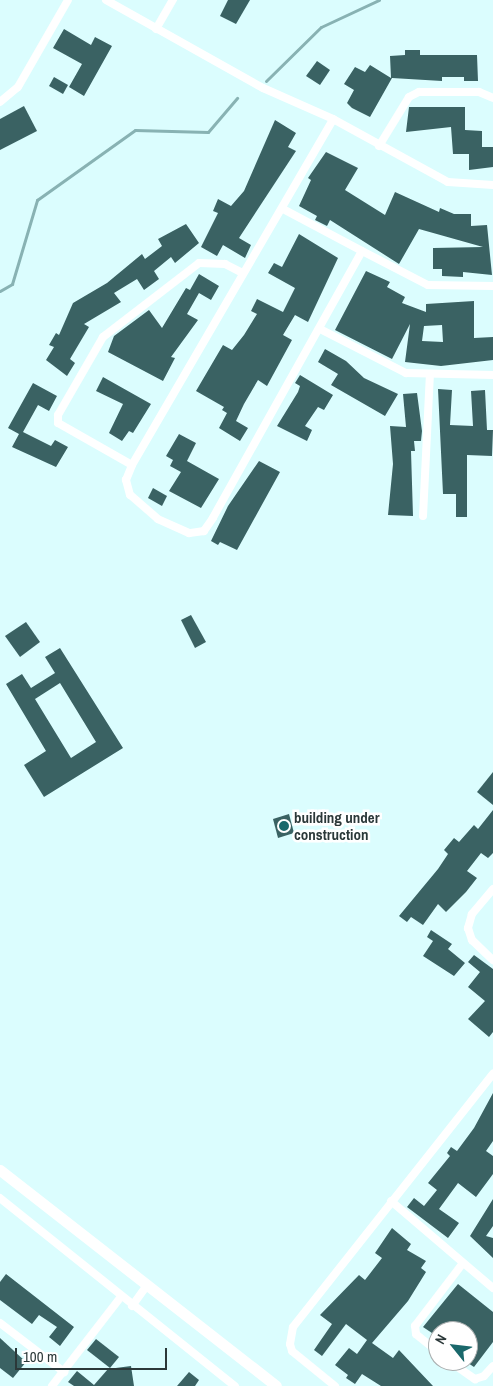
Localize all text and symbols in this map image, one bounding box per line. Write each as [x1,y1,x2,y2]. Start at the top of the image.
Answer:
place label: building under construction [294,808,379,843]
marker: building under construction [278,820,290,832]
north arrow [428,1321,478,1371]
text: N [431,1331,451,1347]
scale bar [18,1338,170,1370]
text: 100 m [23,1346,57,1367]

